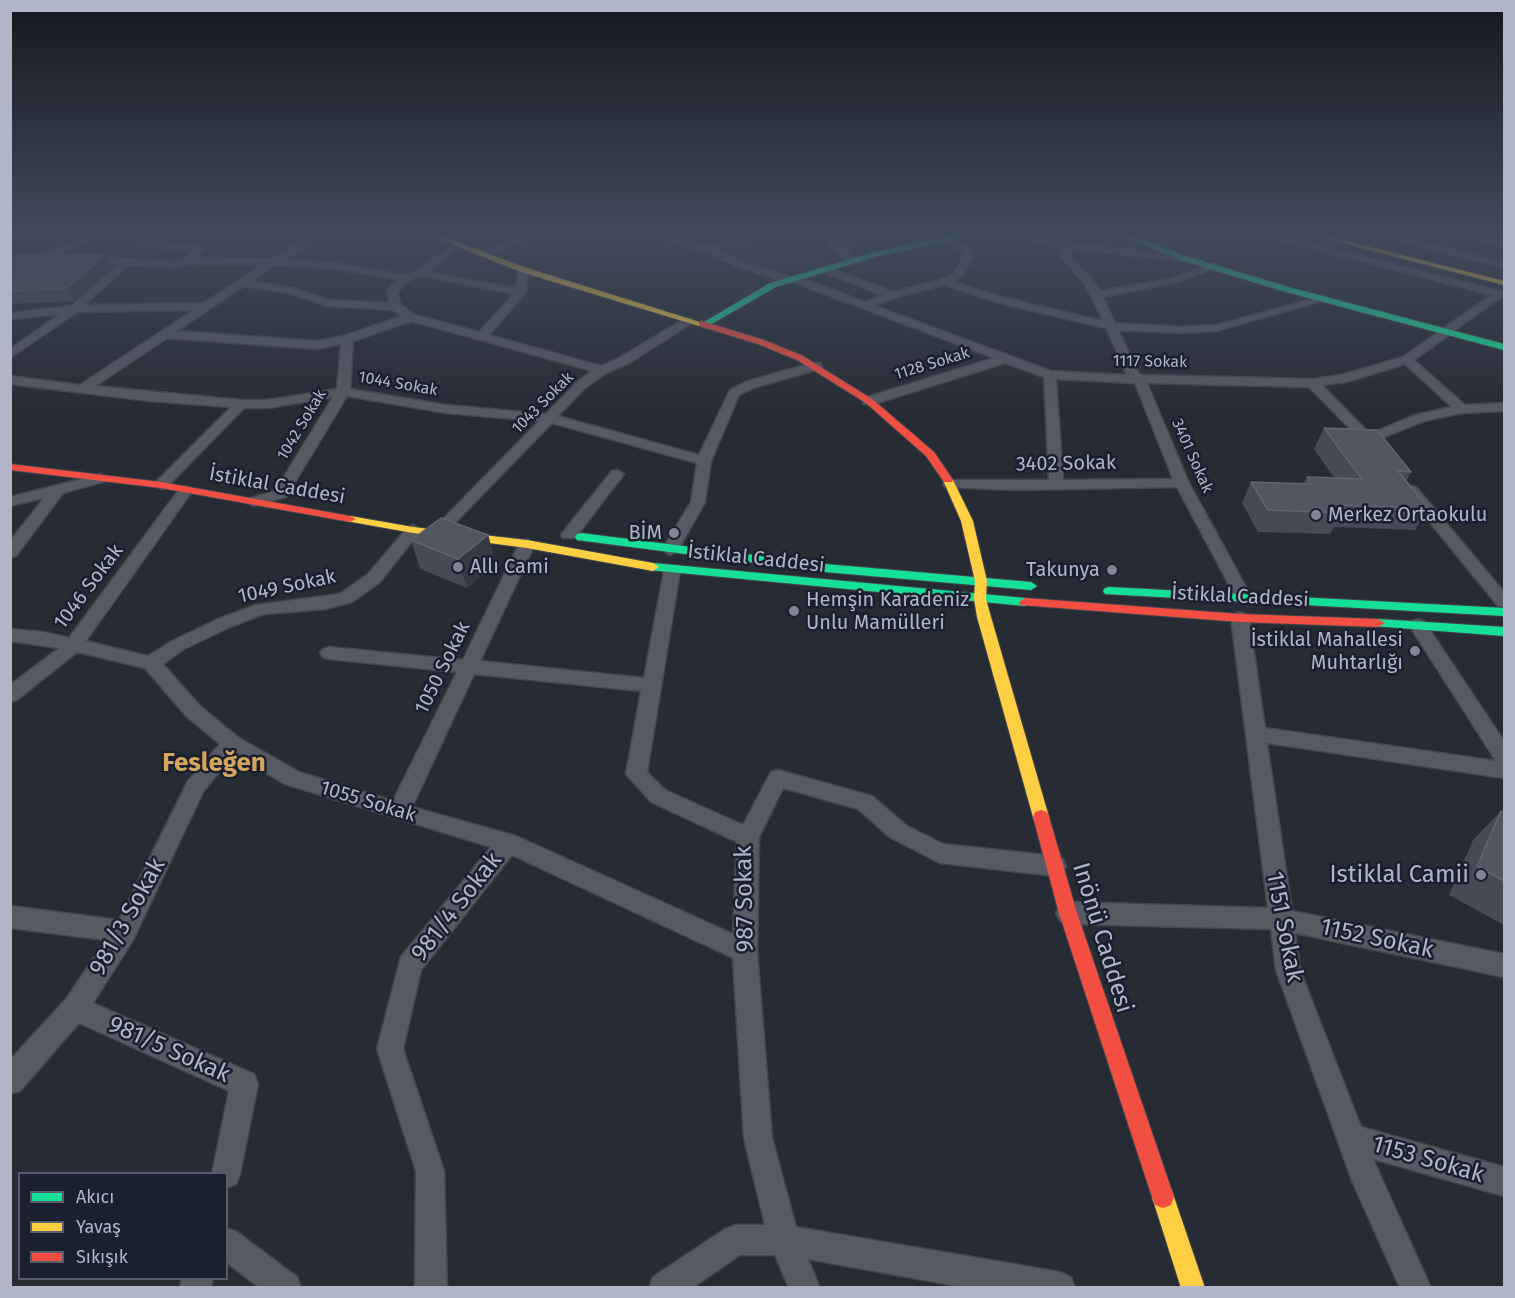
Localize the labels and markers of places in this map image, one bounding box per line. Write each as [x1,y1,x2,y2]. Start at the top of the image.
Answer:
place label: Merkez Ortaokulu [1328,503,1487,527]
marker: Merkez Ortaokulu [1309,508,1323,522]
place label: BİM [628,521,662,545]
marker: BİM [667,526,681,540]
place label: Allı Cami [470,555,549,579]
place label: Takunya [1026,558,1100,582]
marker: Allı Cami [451,560,465,574]
marker: Takunya [1105,563,1119,577]
place label: Hemşin Karadeniz Unlu Mamülleri [806,588,969,635]
marker: Hemşin Karadeniz Unlu Mamülleri [787,604,801,618]
place label: İstiklal Mahallesi Muhtarlığı [1251,628,1403,675]
marker: İstiklal Mahallesi Muhtarlığı [1408,644,1422,658]
place label: Istiklal Camii [1330,861,1469,889]
marker: Istiklal Camii [1474,868,1488,882]

